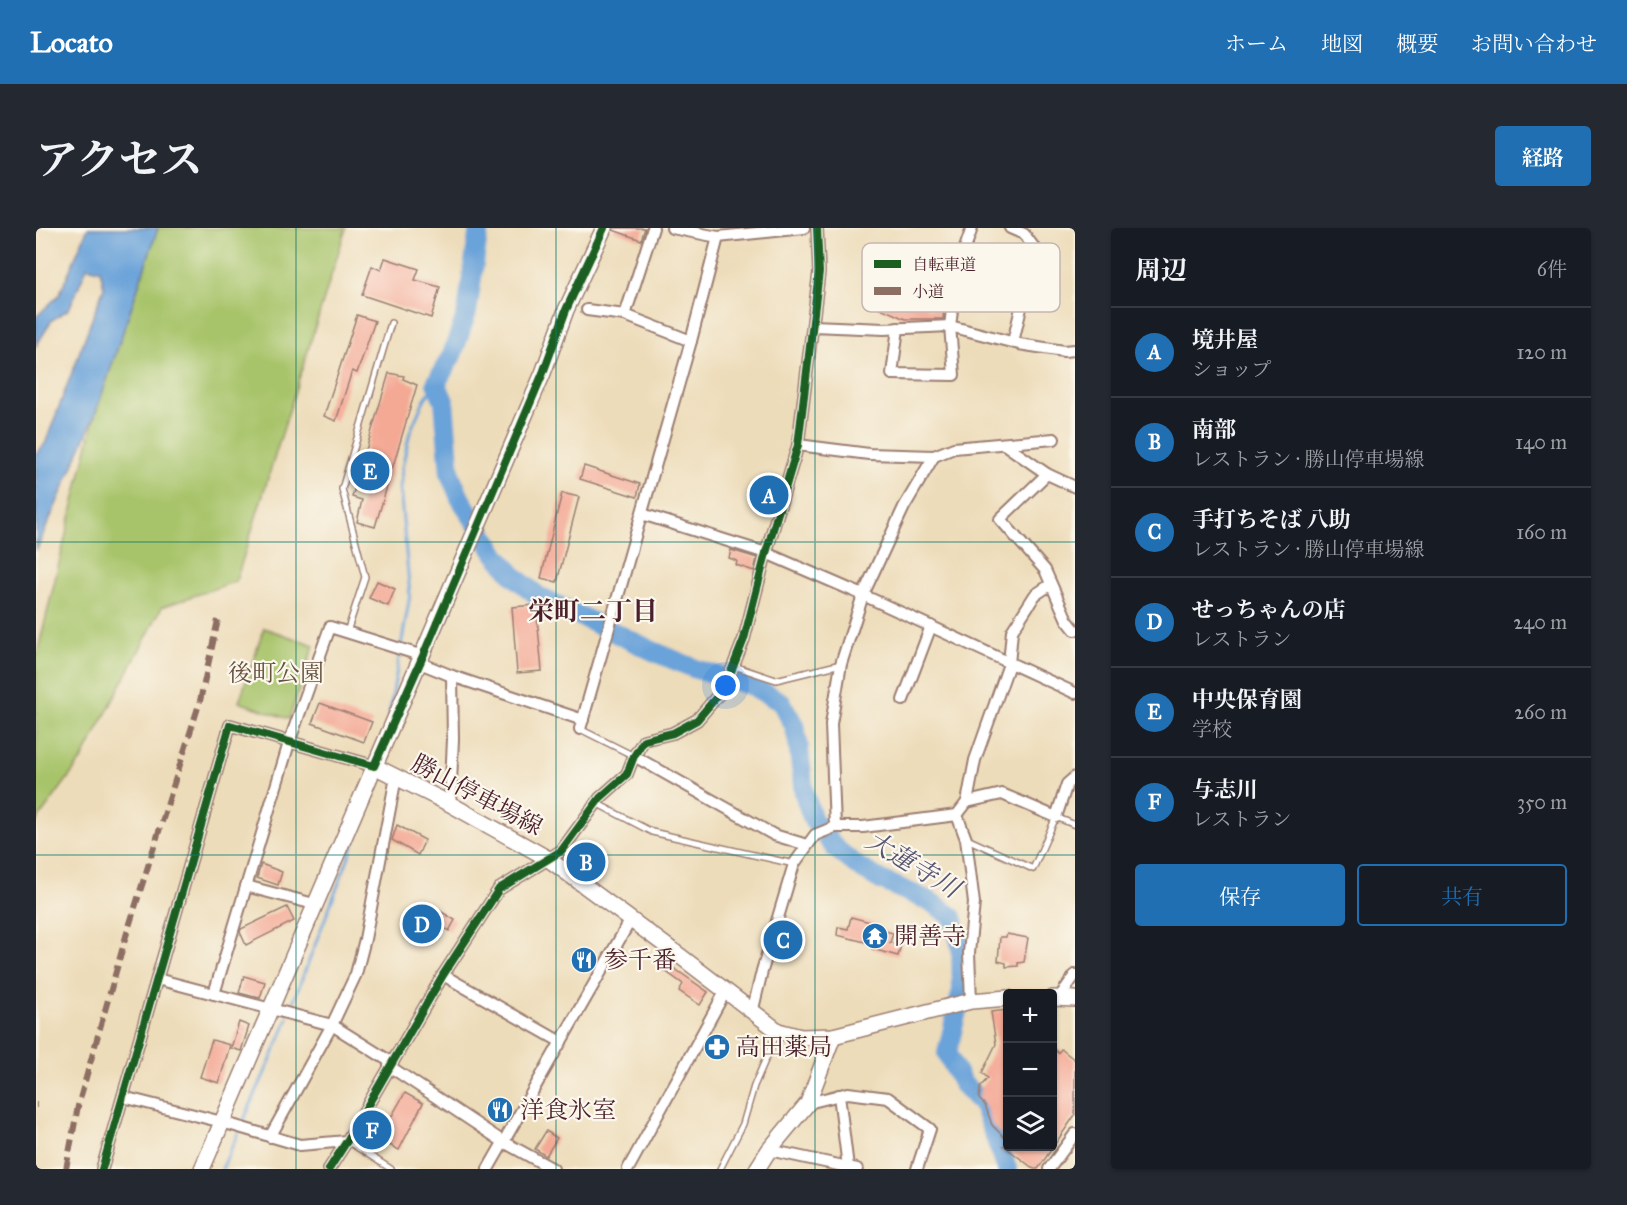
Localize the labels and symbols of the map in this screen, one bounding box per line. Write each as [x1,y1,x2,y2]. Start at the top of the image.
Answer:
legend [862,243,1060,312]
text: 自転車道 [912,255,976,274]
text: 小道 [912,282,944,301]
pin: E [350,448,390,494]
pin: A [750,472,788,518]
district label: 栄町二丁目 [528,595,658,627]
park label: 後町公園 [228,658,324,688]
your location [711,671,740,700]
street label: 勝山停車場線 [406,748,548,842]
water label: 大蓮寺川 [860,823,968,906]
pin: B [566,840,606,884]
pin: D [402,902,442,946]
pin: C [764,918,802,962]
temple icon: 開善寺 [860,921,890,951]
place label: 開善寺 [894,921,966,951]
restaurant icon: 参千番 [569,945,599,975]
place label: 参千番 [604,945,676,975]
pharmacy icon: 高田薬局 [702,1032,732,1062]
place label: 高田薬局 [736,1032,832,1062]
restaurant icon: 洋食氷室 [485,1095,515,1125]
place label: 洋食氷室 [520,1095,616,1125]
pin: F [352,1108,392,1152]

